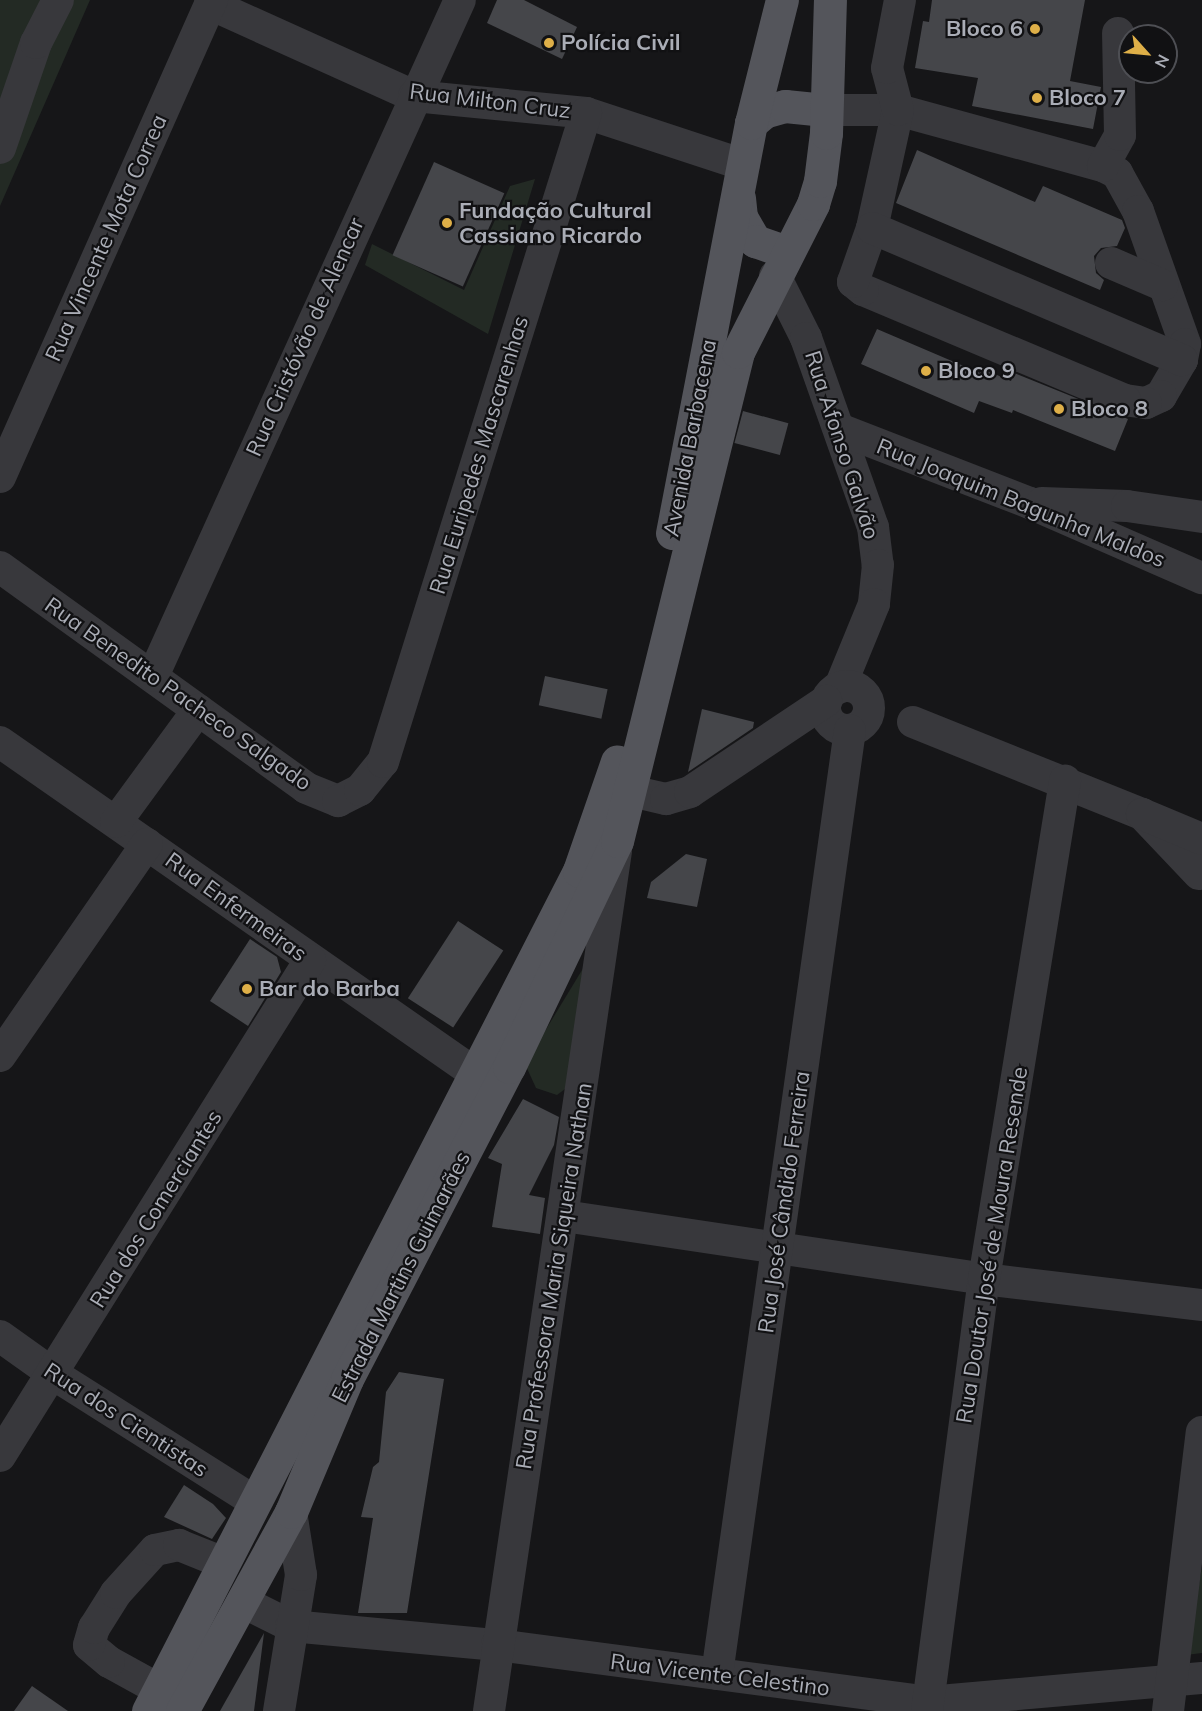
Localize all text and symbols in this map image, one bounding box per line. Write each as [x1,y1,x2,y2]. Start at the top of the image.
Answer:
place label: Bloco 6 [946,16,1023,42]
marker: Bloco 6 [1028,22,1042,36]
north arrow [1118,24,1178,84]
place label: Polícia Civil [561,30,680,56]
marker: Polícia Civil [542,36,556,50]
text: N [1151,51,1174,71]
street label: Rua Milton Cruz [408,78,572,124]
place label: Bloco 7 [1049,85,1126,111]
marker: Bloco 7 [1030,91,1044,105]
street label: Rua Vincente Mota Correa [40,111,172,365]
place label: Fundação Cultural Cassiano Ricardo [459,197,652,248]
street label: Rua Cristóvão de Alencar [240,214,370,460]
marker: Fundação Cultural Cassiano Ricardo [440,216,454,230]
street label: Rua Euripedes Mascarenhas [424,313,534,597]
street label: Avenida Barbacena [658,337,722,539]
street label: Rua Afonso Galvão [799,347,885,543]
place label: Bloco 9 [938,358,1015,384]
marker: Bloco 9 [919,364,933,378]
place label: Bloco 8 [1071,396,1148,422]
marker: Bloco 8 [1052,402,1066,416]
street label: Rua Joaquim Bagunha Maldos [873,433,1169,573]
street label: Rua Benedito Pacheco Salgado [40,592,316,796]
street label: Rua Enfermeiras [160,847,312,967]
place label: Bar do Barba [259,976,400,1002]
marker: Bar do Barba [240,982,254,996]
street label: Rua Doutor José de Moura Resende [951,1065,1033,1425]
street label: Rua José Cândido Ferreira [753,1069,815,1335]
street label: Rua Professora Maria Siqueira Nathan [510,1081,598,1471]
street label: Rua dos Comerciantes [84,1105,228,1313]
street label: Estrada Martins Guimarães [326,1147,476,1407]
street label: Rua dos Cientistas [39,1357,213,1483]
street label: Rua Vicente Celestino [609,1648,831,1702]

